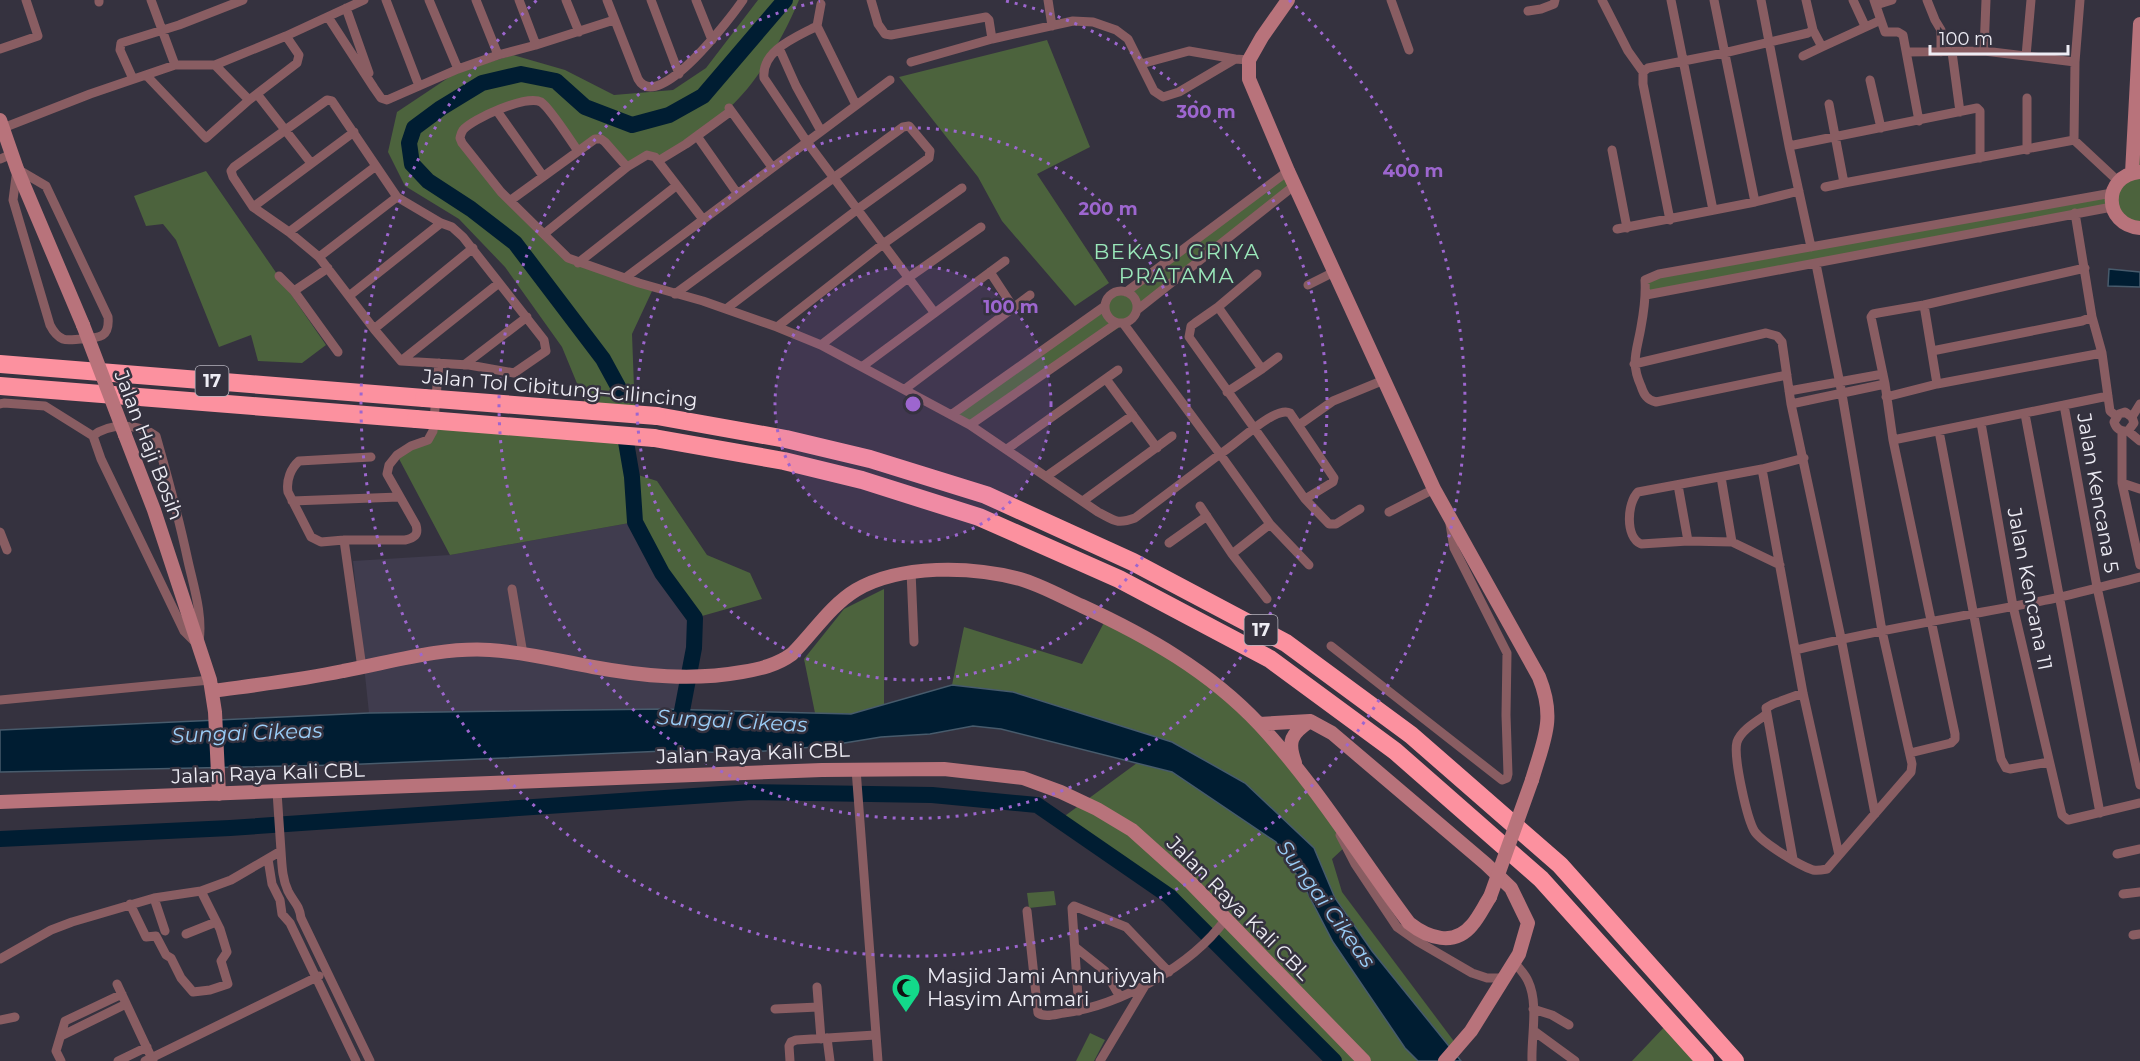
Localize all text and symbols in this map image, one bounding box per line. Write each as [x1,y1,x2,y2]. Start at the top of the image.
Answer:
scale bar [1930,18,2068,56]
text: 100 m [1939,28,1993,50]
text: 300 m [1175,101,1236,123]
text: 400 m [1383,160,1443,182]
text: 200 m [1078,198,1138,220]
district label: BEKASI GRIYA PRATAMA [1094,239,1260,288]
text: 100 m [983,296,1039,318]
street label: Jalan Tol Cibitung–Cilincing [420,364,699,412]
street label: Jalan Haji Bosih [109,366,189,523]
road number: 17 [196,366,228,396]
centre of rings [903,394,923,414]
street label: Jalan Kencana 5 [2072,410,2124,575]
street label: Jalan Kencana 11 [2002,505,2058,672]
road number: 17 [1244,615,1278,645]
water label: Sungai Cikeas [656,704,808,737]
water label: Sungai Cikeas [171,717,323,748]
street label: Jalan Raya Kali CBL [655,738,850,768]
street label: Jalan Raya Kali CBL [170,758,365,788]
street label: Jalan Raya Kali CBL [1161,830,1316,985]
water label: Sungai Cikeas [1272,835,1381,972]
place label: Masjid Jami Annuriyyah Hasyim Ammari [927,964,1165,1011]
mosque icon: Masjid Jami Annuriyyah Hasyim Ammari [890,972,922,1014]

